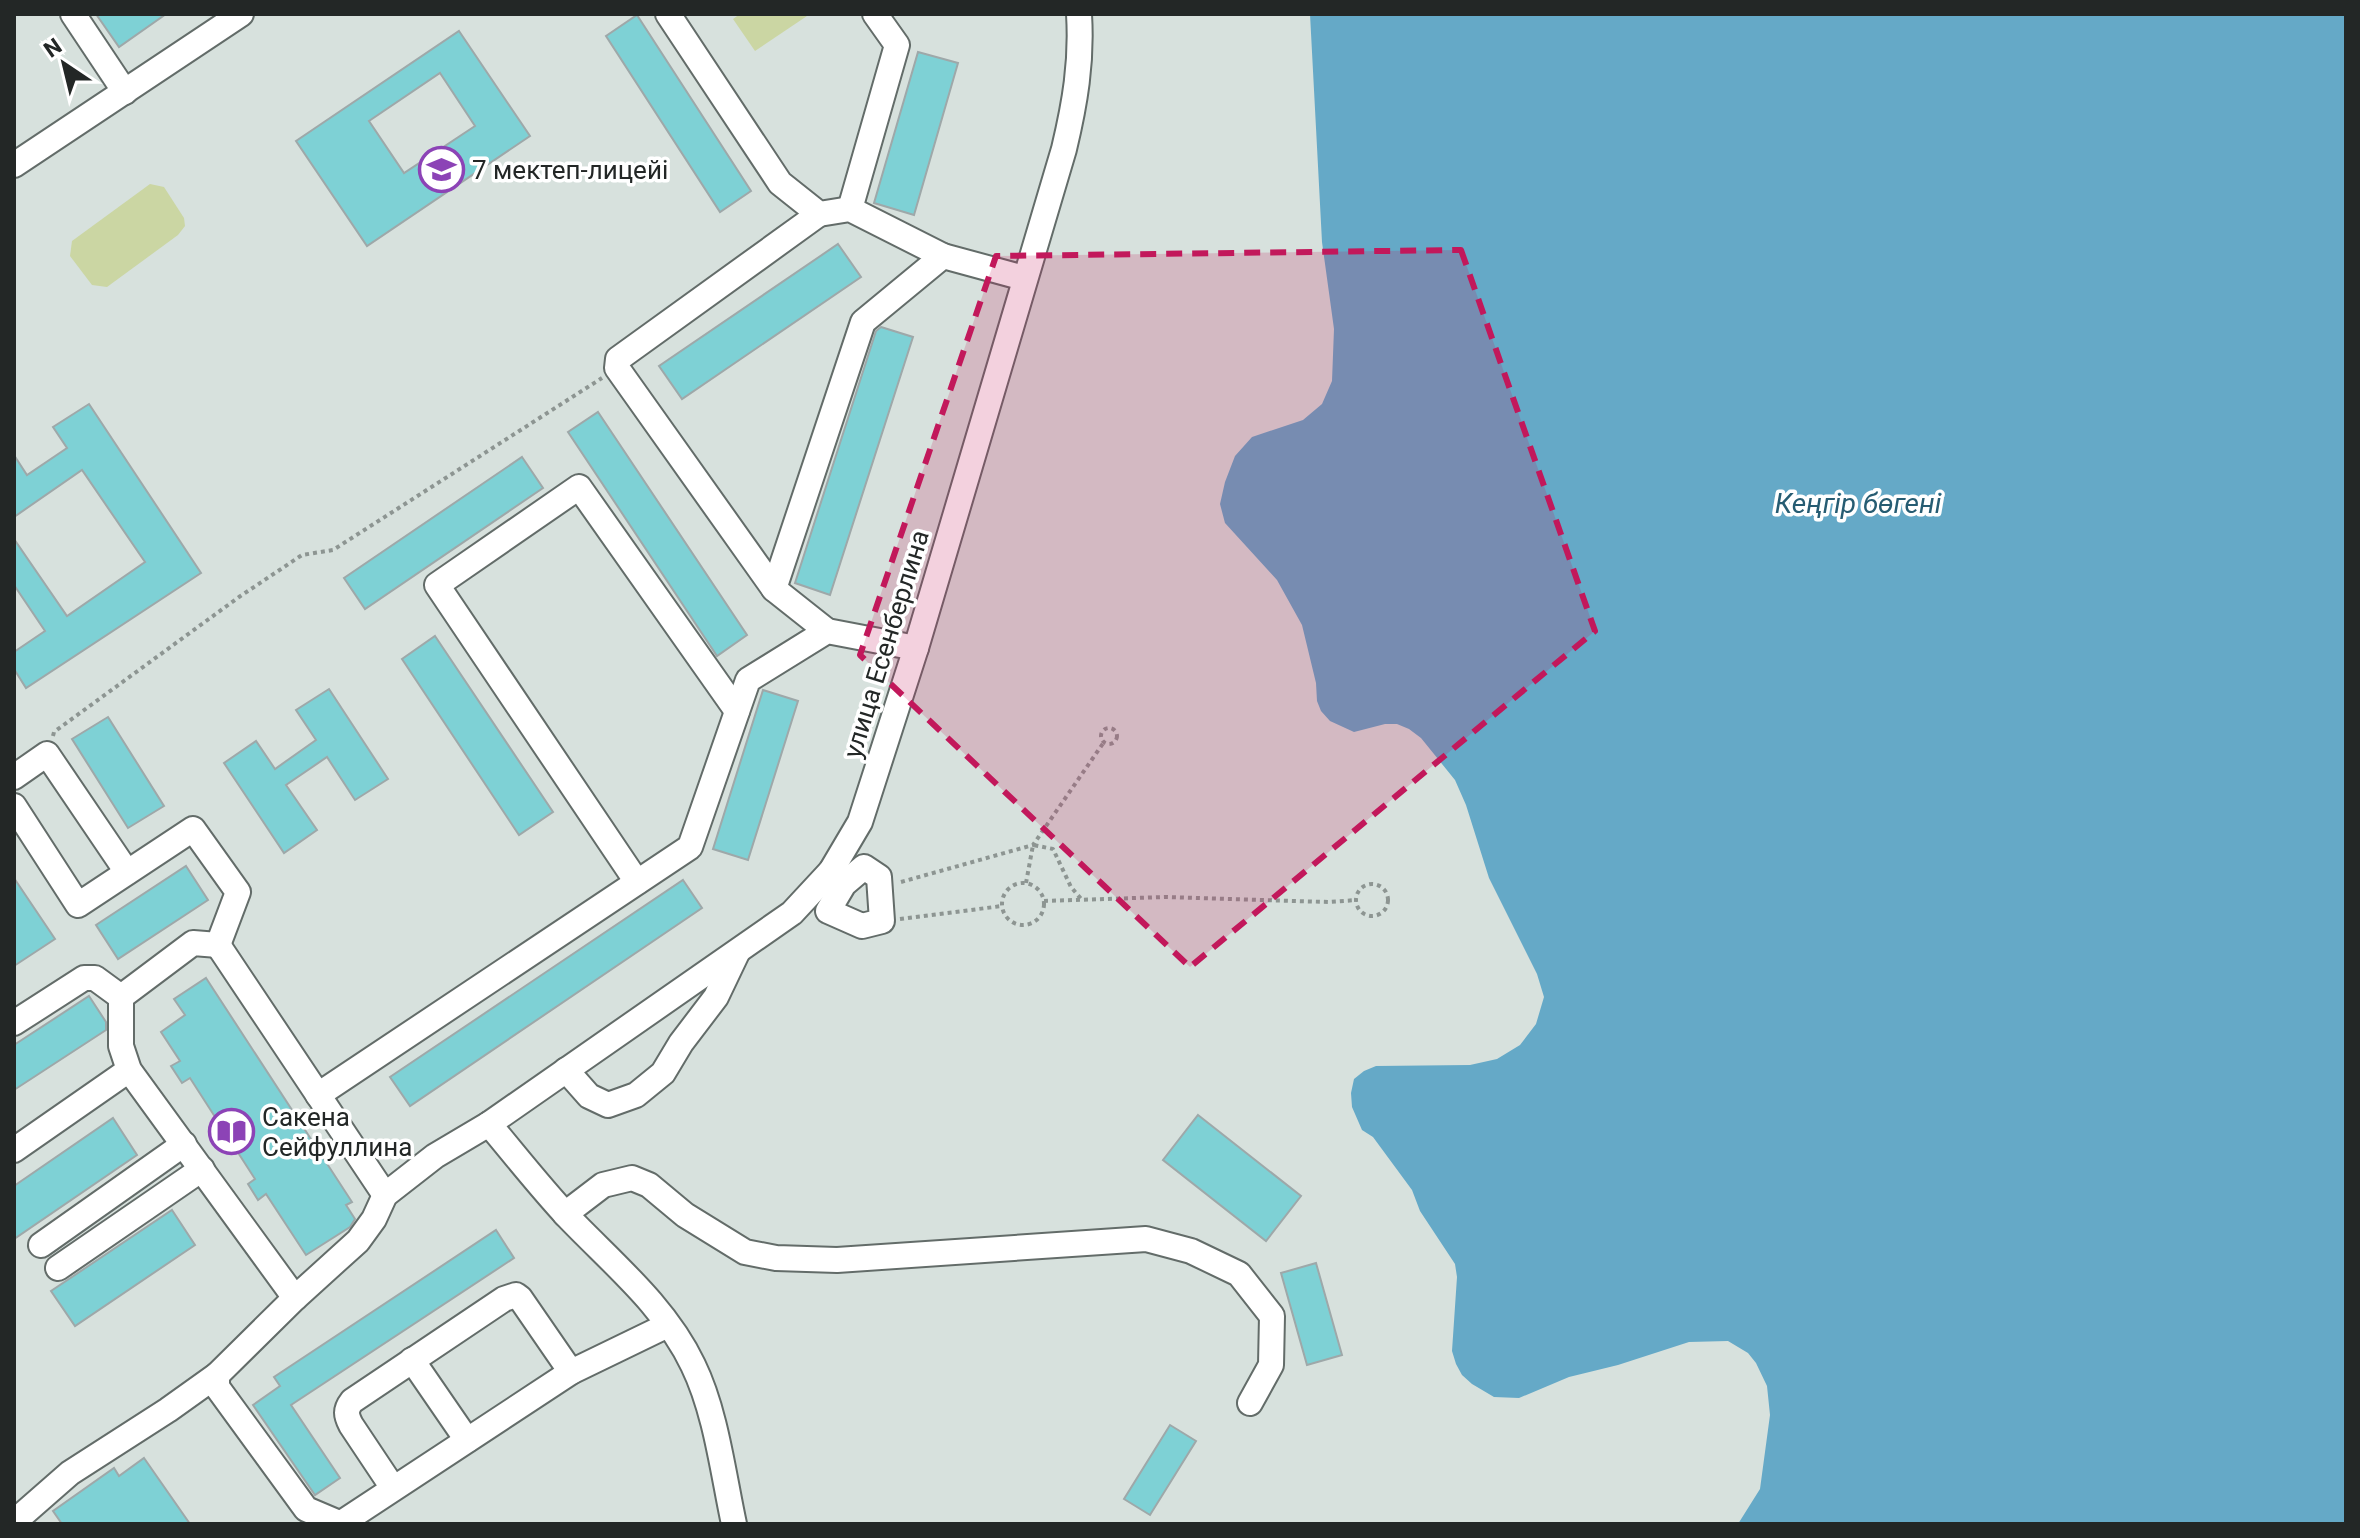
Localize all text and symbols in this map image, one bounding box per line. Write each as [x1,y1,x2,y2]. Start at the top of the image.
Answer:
north arrow [24,24,104,104]
text: N [39,33,66,63]
school or university icon: 7 мектеп-лицейі [417,146,465,194]
place label: 7 мектеп-лицейі [472,155,668,185]
water label: Кеңгір бөгені [1775,487,1942,520]
street label: улица Есенберлина [837,527,935,761]
place label: Сакена Сейфуллина [262,1102,412,1162]
library icon: Сакена Сейфуллина [207,1108,255,1156]

